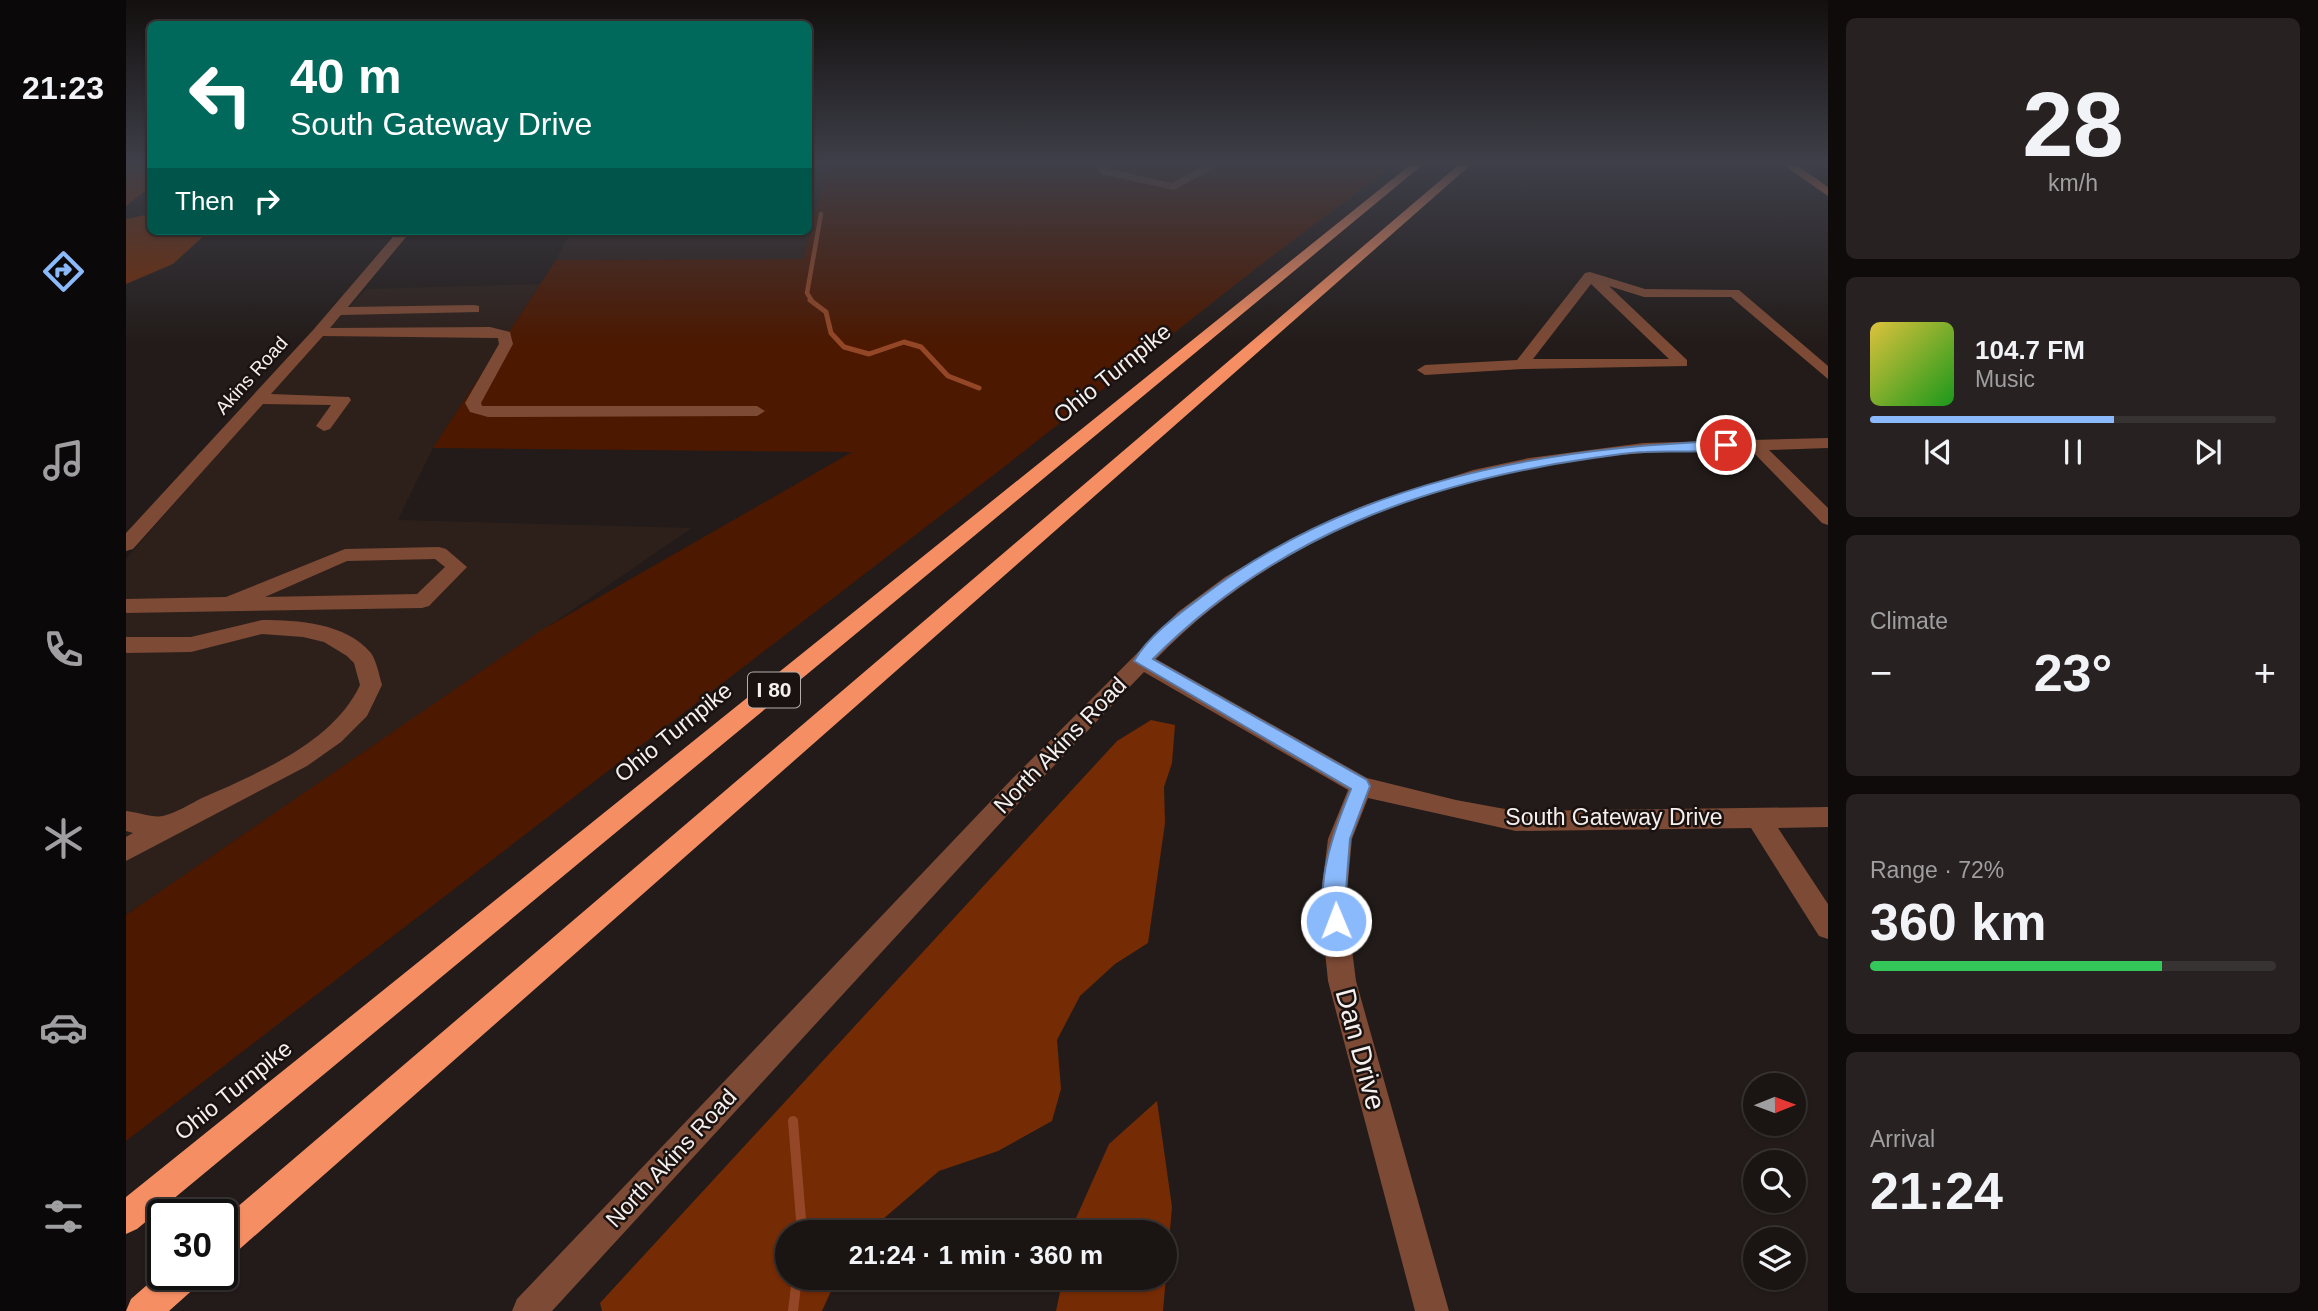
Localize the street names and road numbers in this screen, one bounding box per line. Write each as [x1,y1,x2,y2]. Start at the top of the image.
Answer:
street label: Ohio Turnpike [1048,318,1176,428]
street label: Akins Road [211,332,292,418]
road number: I 80 [748,672,800,708]
street label: North Akins Road [988,672,1132,818]
street label: Ohio Turnpike [609,677,737,787]
street label: South Gateway Drive [1505,804,1723,830]
street label: Dan Drive [1329,985,1392,1113]
street label: Ohio Turnpike [169,1035,297,1145]
street label: North Akins Road [600,1084,742,1232]

